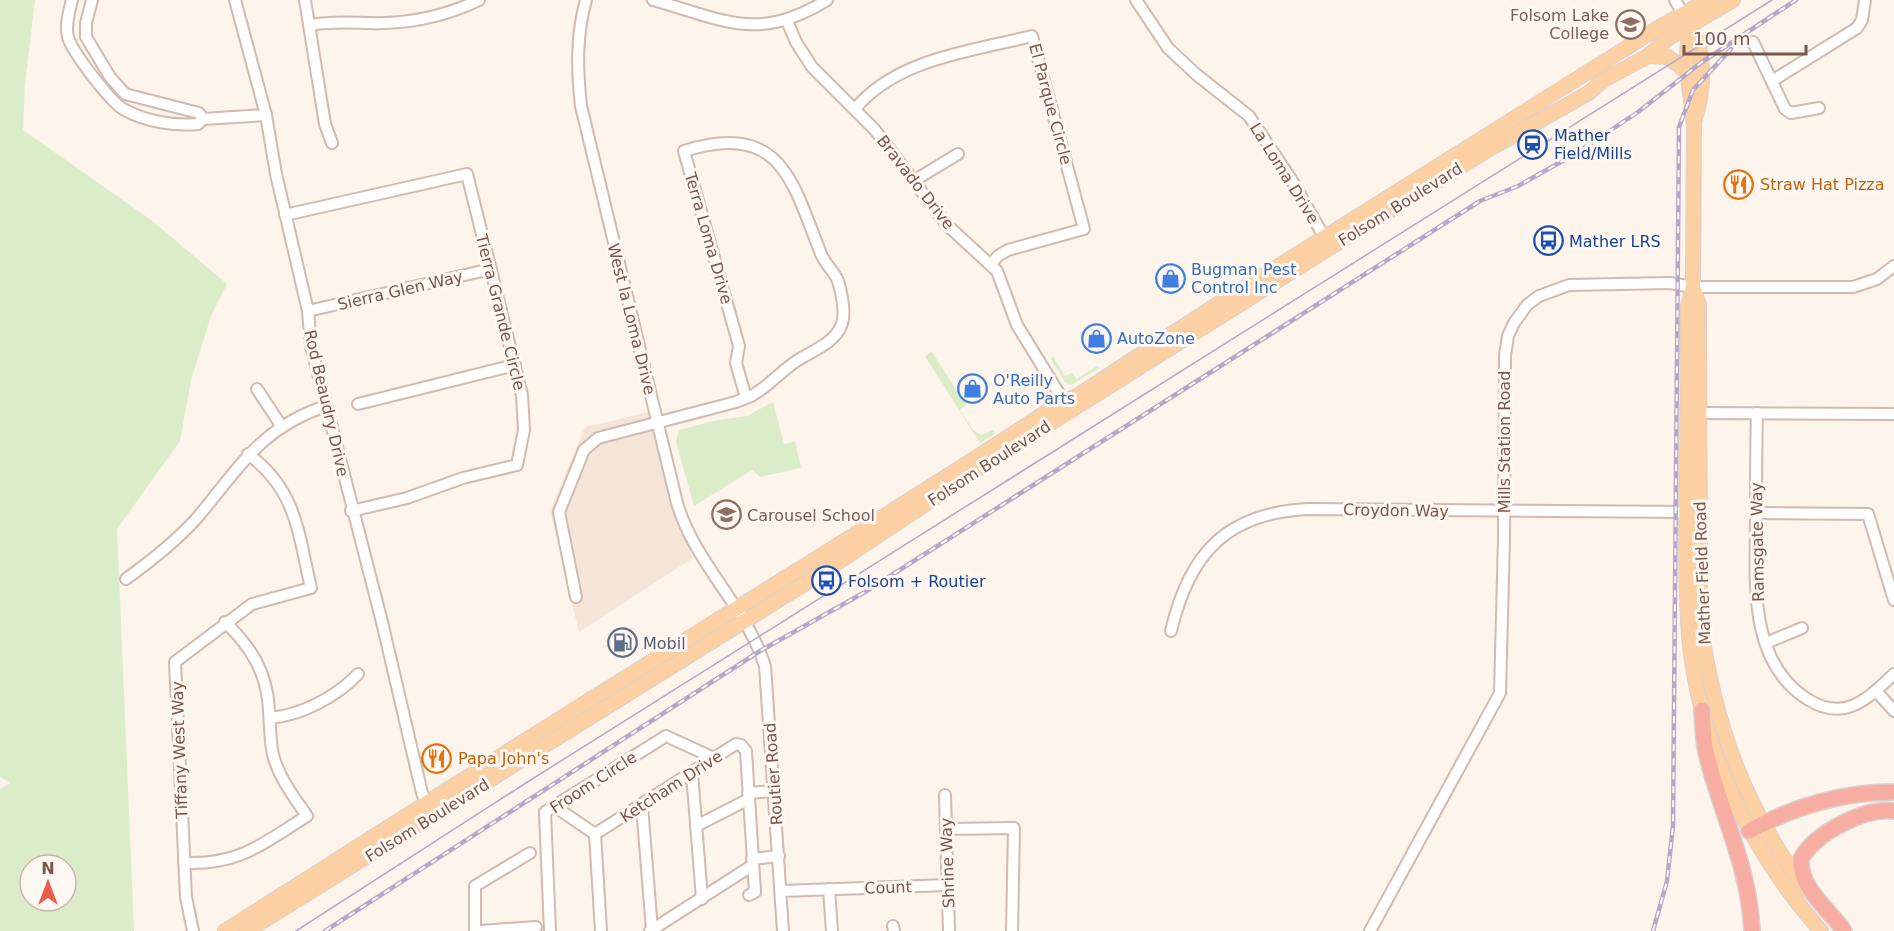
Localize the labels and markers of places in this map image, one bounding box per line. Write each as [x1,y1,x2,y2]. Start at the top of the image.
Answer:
place label: Folsom Lake College [1510,6,1609,43]
school or university icon: Folsom Lake College [1614,8,1646,40]
place label: Mather Field/Mills [1554,126,1632,163]
station icon: Mather Field/Mills [1517,128,1549,160]
restaurant icon: Straw Hat Pizza [1723,168,1755,200]
place label: Straw Hat Pizza [1760,175,1885,194]
bus stop icon: Mather LRS [1532,225,1564,257]
place label: Mather LRS [1569,232,1661,251]
place label: Bugman Pest Control Inc [1191,260,1296,297]
shop icon: Bugman Pest Control Inc [1154,262,1186,294]
shop icon: AutoZone [1080,322,1112,354]
place label: AutoZone [1117,329,1195,348]
place label: O'Reilly Auto Parts [993,371,1075,408]
shop icon: O'Reilly Auto Parts [956,373,988,405]
school or university icon: Carousel School [710,499,742,531]
place label: Carousel School [747,506,875,525]
bus stop icon: Folsom + Routier [811,565,843,597]
place label: Folsom + Routier [848,572,986,591]
fuel station icon: Mobil [606,627,638,659]
place label: Mobil [643,634,686,653]
restaurant icon: Papa John's [421,742,453,774]
place label: Papa John's [458,749,549,768]

